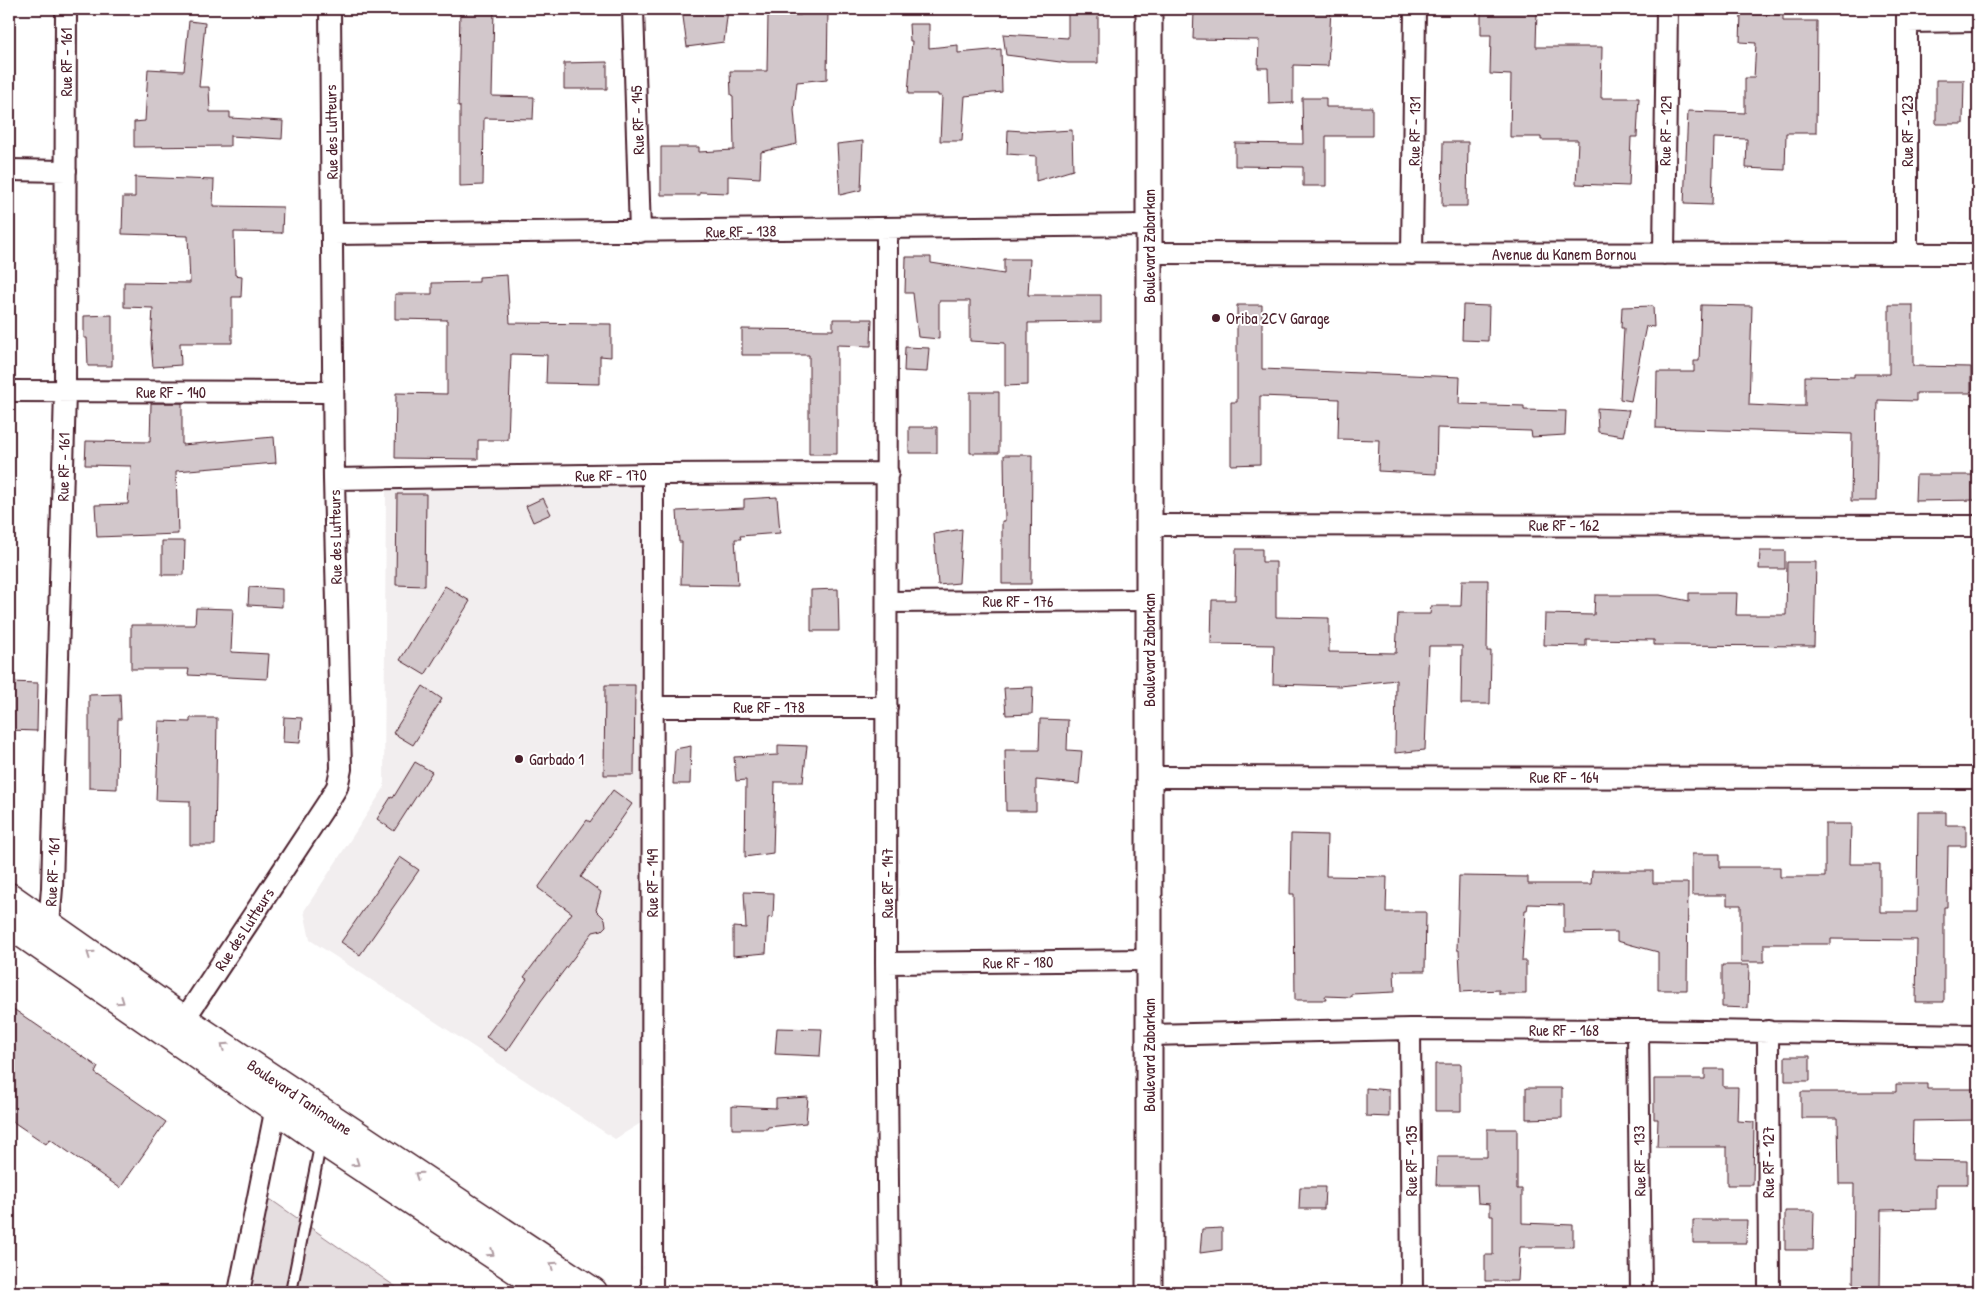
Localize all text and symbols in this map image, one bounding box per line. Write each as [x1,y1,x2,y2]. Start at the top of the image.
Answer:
street label: Rue RF - 161 [55,27,77,96]
street label: Rue des Lutteurs [319,85,343,179]
street label: Rue RF - 145 [625,85,649,155]
street label: Rue RF - 123 [1896,95,1918,167]
street label: Rue RF - 131 [1402,96,1426,166]
street label: Rue RF - 129 [1653,96,1677,166]
street label: Boulevard Zabarkan [1138,189,1160,303]
street label: Rue RF - 138 [705,219,777,243]
street label: Avenue du Kanem Bornou [1492,243,1637,265]
place label: Oriba 2CV Garage [1226,307,1331,329]
marker: Oriba 2CV Garage [1210,312,1222,324]
street label: Rue RF - 140 [136,381,206,403]
street label: Rue RF - 161 [51,432,75,502]
street label: Rue RF - 170 [575,463,647,487]
street label: Rue des Lutteurs [323,490,347,584]
street label: Rue RF - 162 [1529,514,1600,536]
street label: Rue RF - 176 [983,590,1053,612]
street label: Boulevard Zabarkan [1138,593,1160,707]
street label: Rue RF - 178 [733,696,805,718]
place label: Garbado 1 [529,748,584,770]
marker: Garbado 1 [513,753,525,765]
street label: Rue RF - 164 [1530,766,1599,788]
street label: Rue RF - 161 [39,837,65,907]
street label: Rue RF - 147 [876,848,898,918]
street label: Rue RF - 149 [641,849,663,917]
street label: Rue des Lutteurs [209,883,279,975]
street label: Rue RF - 180 [982,950,1054,974]
one-way arrow [86,951,96,960]
one-way arrow [115,995,125,1004]
street label: Boulevard Zabarkan [1138,998,1160,1112]
street label: Rue RF - 168 [1529,1019,1599,1041]
one-way arrow [220,1043,230,1052]
street label: Boulevard Tanimoune [243,1054,357,1141]
street label: Rue RF - 135 [1400,1125,1422,1196]
street label: Rue RF - 133 [1627,1125,1651,1197]
street label: Rue RF - 127 [1757,1126,1779,1198]
one-way arrow [350,1157,359,1166]
one-way arrow [414,1172,423,1181]
one-way arrow [485,1247,495,1256]
one-way arrow [549,1262,559,1271]

